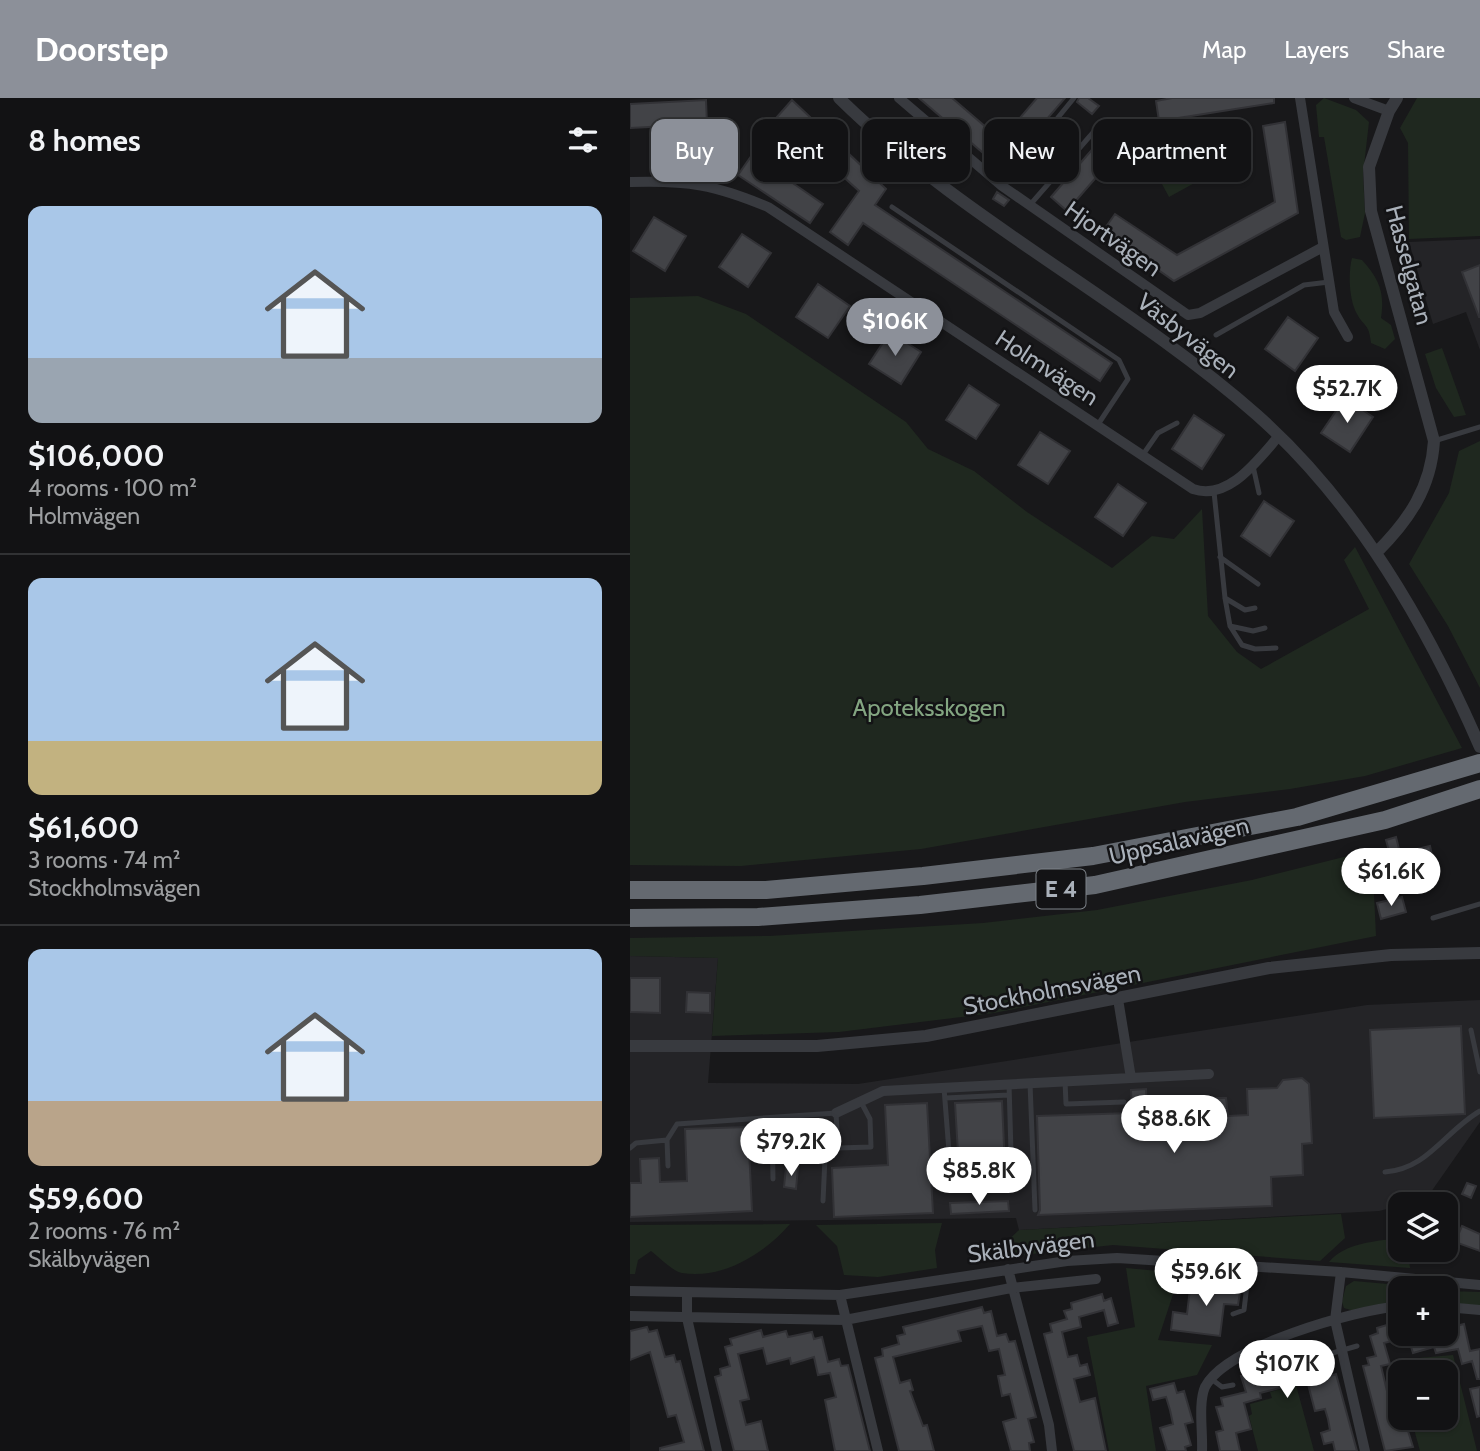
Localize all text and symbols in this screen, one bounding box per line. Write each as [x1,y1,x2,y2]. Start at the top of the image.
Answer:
text: Doorstep [35,29,168,69]
text: Map [1202,35,1246,64]
text: Layers [1284,35,1349,64]
text: Share [1387,35,1445,64]
chip: Buy [651,119,738,182]
chip: Rent [752,119,848,182]
chip: Filters [862,119,970,182]
chip: New [984,119,1079,182]
chip: Apartment [1093,119,1251,182]
icon: filters [564,121,602,159]
text: 8 homes [28,122,141,159]
street label: Hjortvägen [1059,195,1167,282]
street label: Hasselgatan [1380,202,1439,328]
icon: home [252,251,378,377]
street label: Väsbyvägen [1132,287,1245,384]
pin: $106K [846,299,944,358]
text: $106K [862,307,928,335]
street label: Holmvägen [990,324,1104,412]
pin: $52.7K [1290,366,1404,425]
text: $52.7K [1312,374,1382,402]
text: $106,000 [28,437,165,474]
text: 4 rooms · 100 m² [28,474,197,502]
text: Holmvägen [28,502,140,530]
icon: home [252,623,378,749]
park label: Apoteksskogen [852,693,1006,722]
text: $61,600 [28,809,140,846]
street label: Uppsalavägen [1106,810,1252,871]
text: 3 rooms · 74 m² [28,846,180,874]
pin: $61.6K [1334,848,1448,908]
text: $61.6K [1357,857,1425,885]
road number: E 4 [1036,870,1086,908]
text: Stockholmsvägen [28,874,201,902]
street label: Stockholmsvägen [961,958,1143,1021]
icon: home [252,994,378,1120]
pin: $88.6K [1117,1096,1231,1155]
text: $88.6K [1137,1104,1211,1132]
pin: $79.2K [734,1118,848,1178]
text: $79.2K [756,1127,826,1155]
pin: $85.8K [922,1148,1036,1207]
text: $85.8K [942,1156,1016,1184]
text: $59,600 [28,1180,144,1217]
map controls [1388,1192,1458,1430]
button: layers [1388,1192,1458,1262]
text: 2 rooms · 76 m² [28,1217,180,1245]
street label: Skälbyvägen [966,1224,1096,1269]
text: Skälbyvägen [28,1245,150,1273]
pin: $59.6K [1149,1248,1263,1308]
text: $59.6K [1171,1257,1241,1285]
button: + [1388,1276,1458,1346]
pin: $107K [1238,1340,1336,1400]
text: $107K [1255,1349,1319,1377]
button: − [1388,1360,1458,1430]

